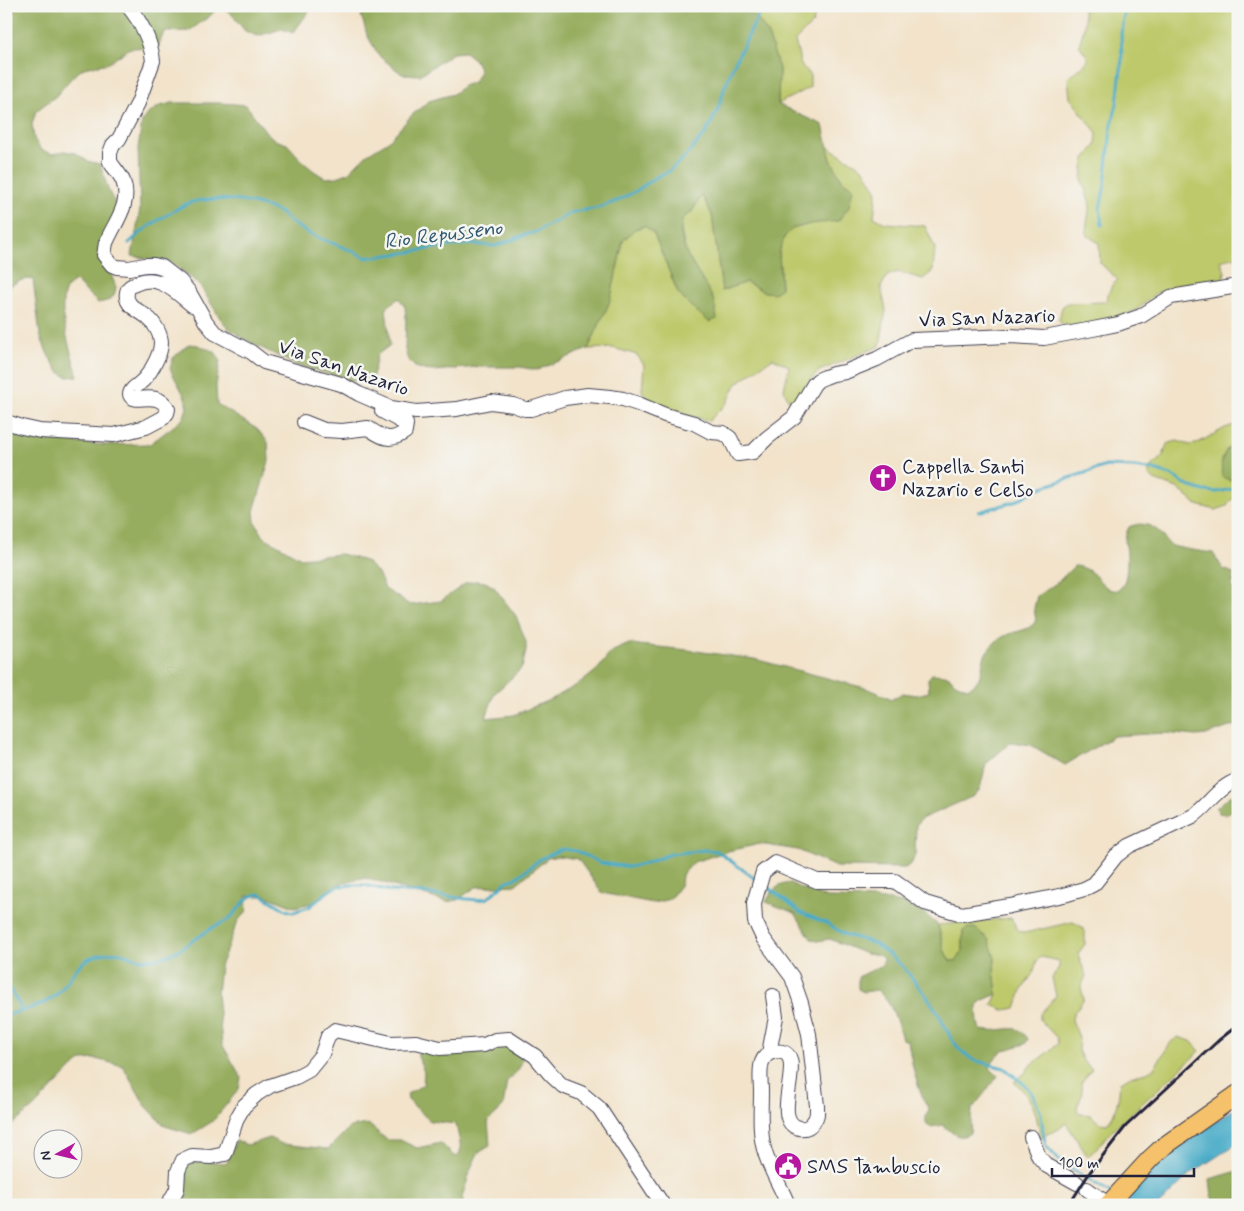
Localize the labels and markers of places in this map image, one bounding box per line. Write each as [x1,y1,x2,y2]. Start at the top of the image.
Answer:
place label: Cappella Santi Nazario e Celso [902,454,1033,504]
church icon: Cappella Santi Nazario e Celso [868,463,898,493]
public building icon: SMS Tambuscio [773,1151,803,1181]
place label: SMS Tambuscio [807,1154,941,1181]

